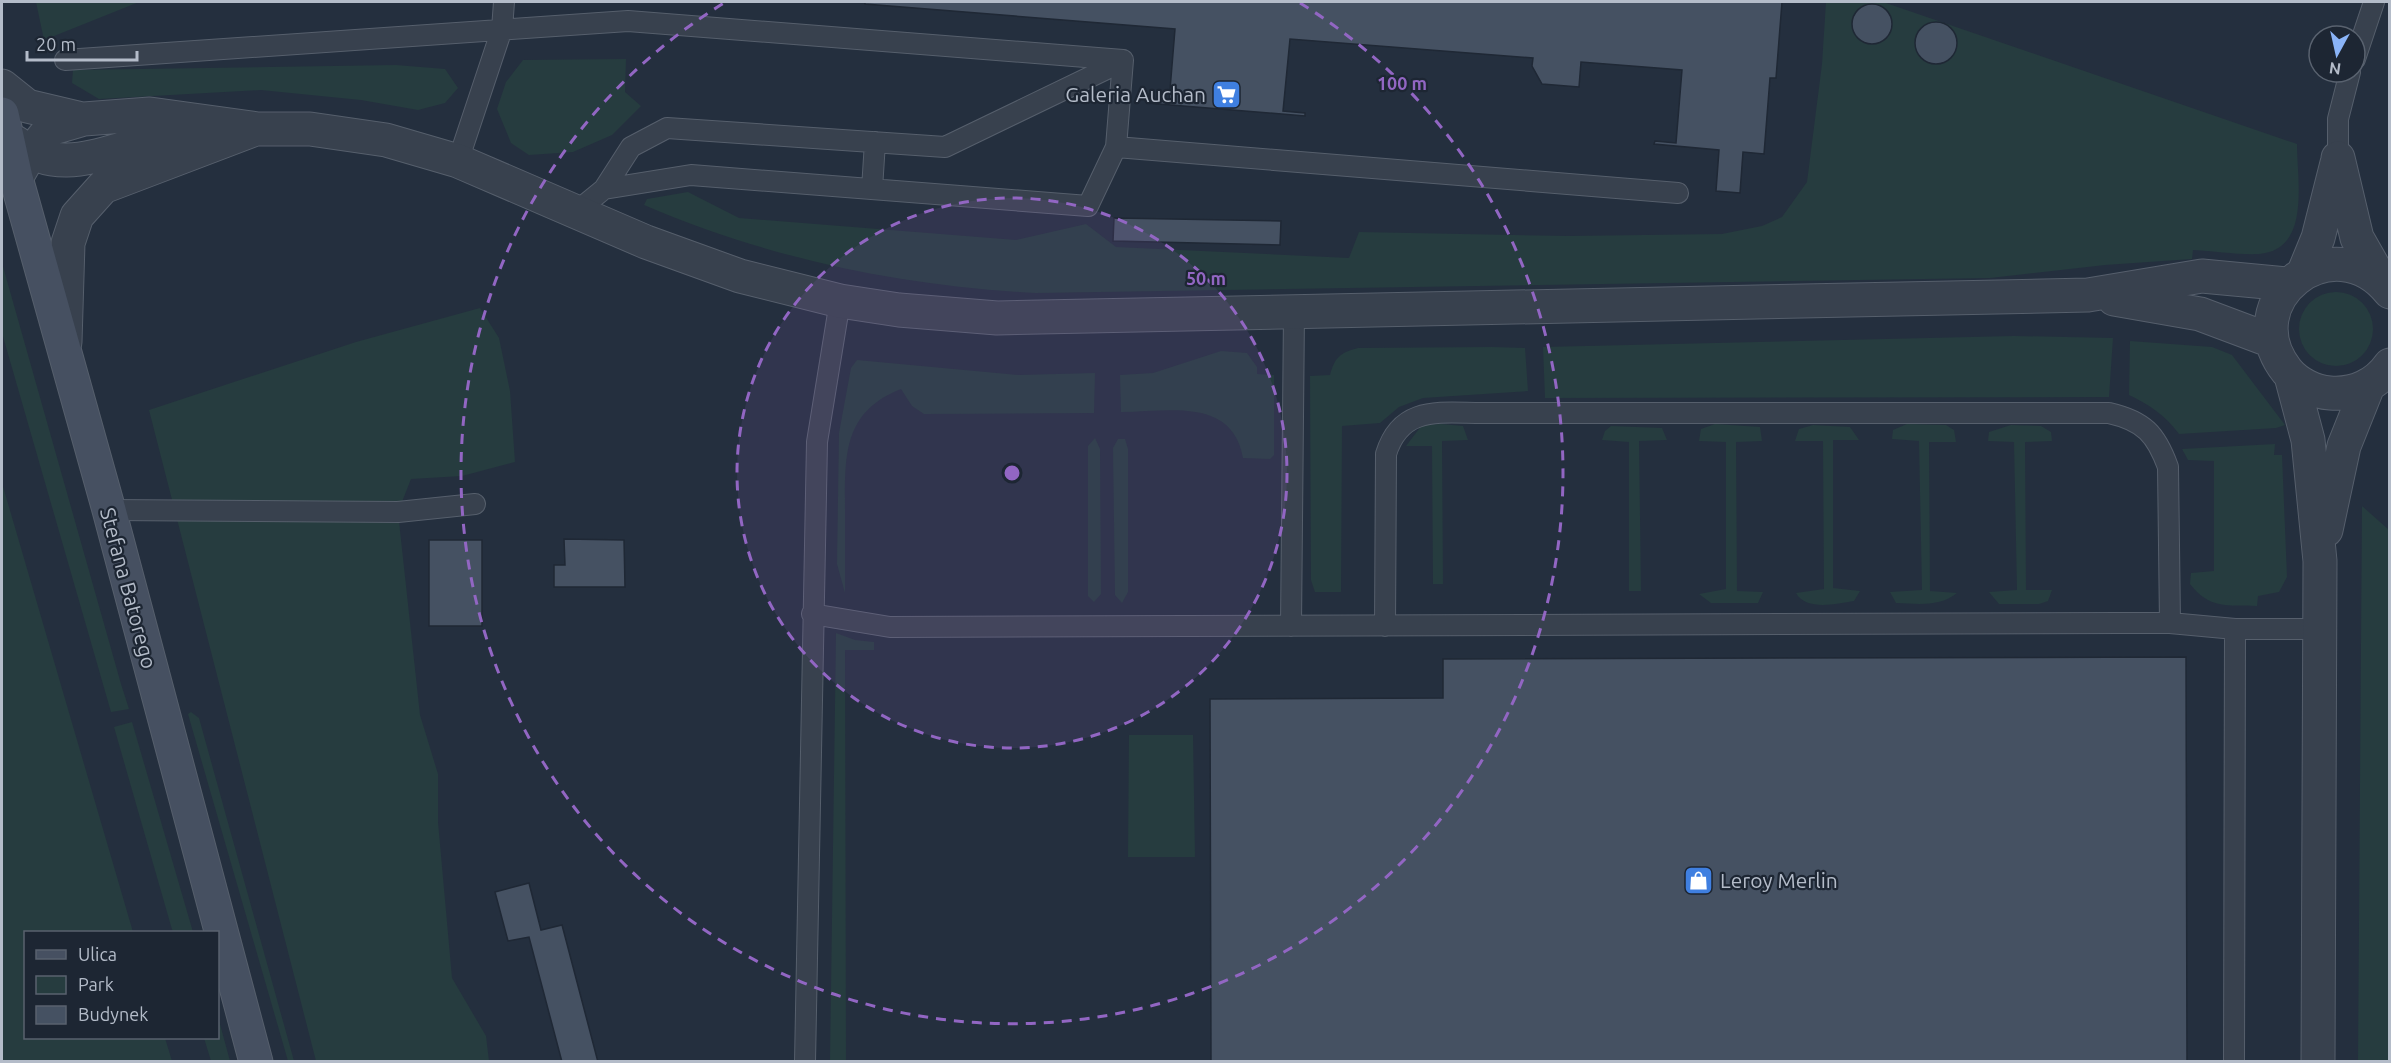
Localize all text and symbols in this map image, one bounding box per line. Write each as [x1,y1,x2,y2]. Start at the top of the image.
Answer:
scale bar [27,24,136,62]
north arrow [2307,24,2367,84]
text: 20 m [36,34,76,54]
text: N [2328,59,2342,79]
text: 100 m [1377,73,1427,93]
supermarket icon: Galeria Auchan [1211,78,1243,110]
place label: Galeria Auchan [1065,82,1206,106]
text: 50 m [1186,268,1226,288]
centre of rings [1002,463,1022,483]
street label: Stefana Batorego [96,505,162,671]
shop icon: Leroy Merlin [1683,864,1715,896]
place label: Leroy Merlin [1720,868,1838,892]
legend [24,931,219,1039]
text: Ulica [78,944,117,964]
text: Park [78,974,114,994]
text: Budynek [78,1004,148,1024]

